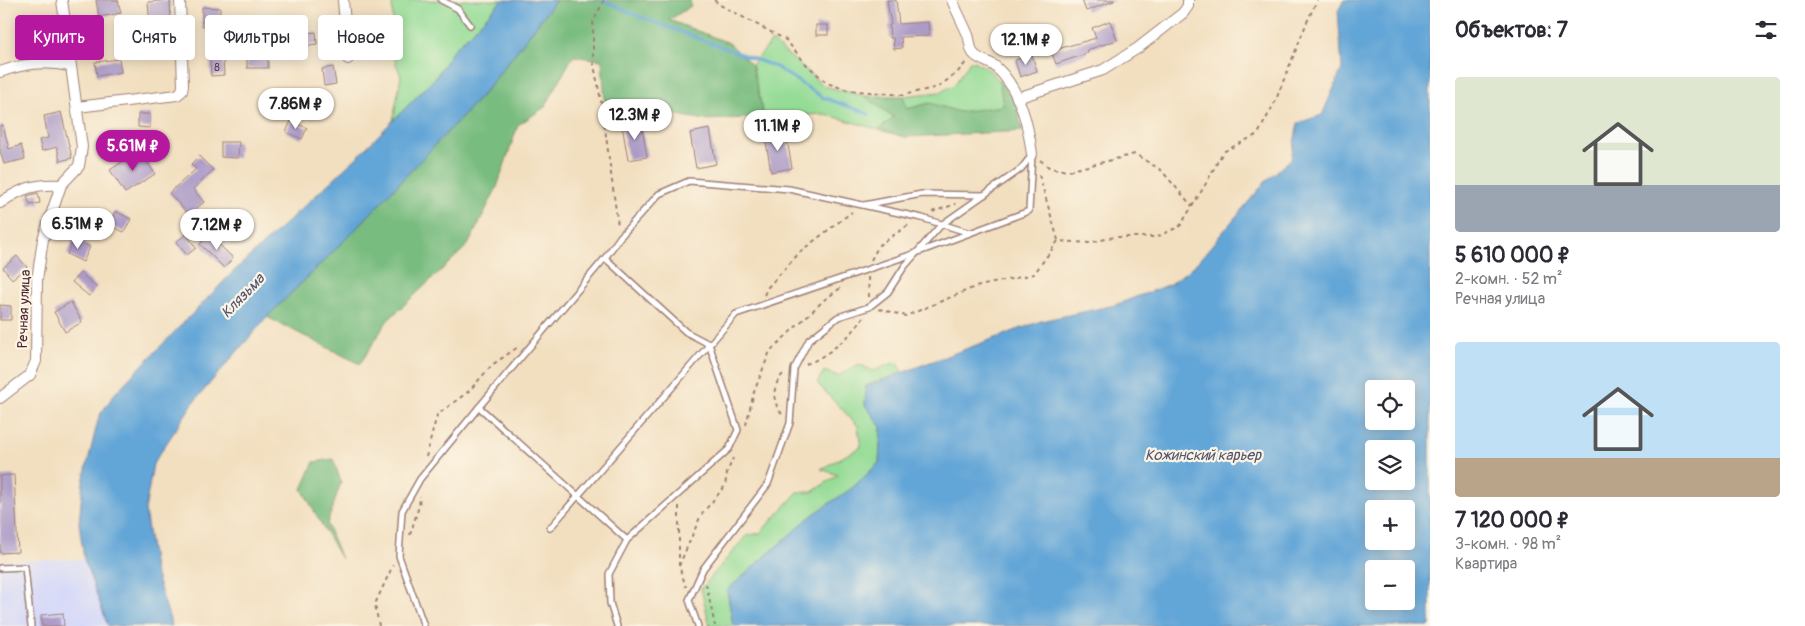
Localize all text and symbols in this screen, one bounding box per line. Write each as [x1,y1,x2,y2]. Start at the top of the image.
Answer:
chip: Купить [15,15,104,60]
chip: Снять [114,15,195,60]
chip: Фильтры [205,15,308,60]
chip: Новое [318,15,403,60]
icon: filters [1752,16,1780,44]
text: Объектов: 7 [1455,17,1568,44]
pin: 12.1M ₽ [980,23,1072,66]
text: 12.1M ₽ [1001,30,1051,50]
house number: 8 [214,61,220,74]
pin: 7.86M ₽ [250,88,342,130]
text: 7.86M ₽ [269,94,323,114]
pin: 12.3M ₽ [589,98,681,141]
text: 12.3M ₽ [609,105,661,125]
icon: home [1573,109,1663,199]
pin: 11.1M ₽ [732,110,824,152]
text: 11.1M ₽ [755,116,801,136]
pin: 5.61M ₽ [87,130,179,172]
text: 5.61M ₽ [107,136,159,156]
pin: 6.51M ₽ [32,208,124,250]
pin: 7.12M ₽ [171,208,263,251]
text: 6.51M ₽ [52,214,104,234]
text: 7.12M ₽ [191,215,243,235]
text: 5 610 000 ₽ [1455,242,1570,269]
street label: Речная улица [14,269,34,349]
water label: Клязьма [217,269,269,322]
text: 2-комн. · 52 m² [1455,269,1563,289]
text: Речная улица [1455,289,1545,309]
icon: home [1573,374,1663,464]
map controls [1365,380,1415,610]
button: locate [1365,380,1415,430]
button: layers [1365,440,1415,490]
water label: Кожинский карьер [1145,446,1262,465]
button: + [1365,500,1415,550]
text: 7 120 000 ₽ [1455,507,1570,534]
text: 3-комн. · 98 m² [1455,534,1561,554]
text: Квартира [1455,554,1517,574]
button: − [1365,560,1415,610]

